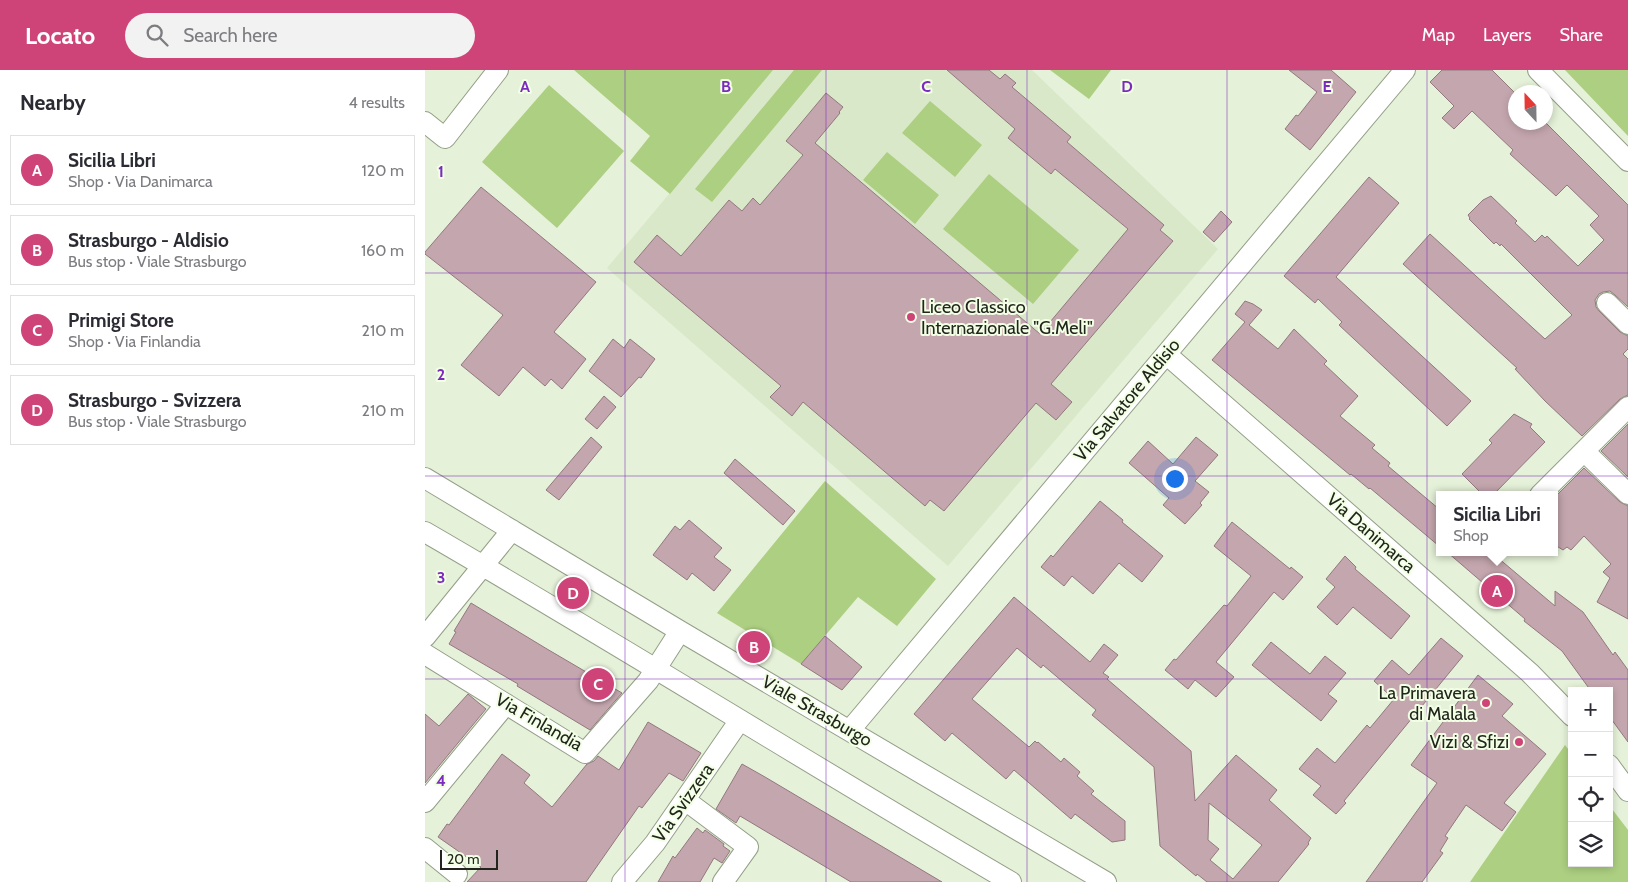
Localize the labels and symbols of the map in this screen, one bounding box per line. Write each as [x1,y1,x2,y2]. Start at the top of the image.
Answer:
text: A [520,77,530,96]
text: B [721,77,731,96]
text: C [921,77,931,96]
text: D [1121,77,1133,96]
text: E [1322,77,1332,96]
north arrow [1508,85,1553,130]
text: 1 [438,162,444,181]
place label: Liceo Classico Internazionale "G.Meli" [921,296,1093,339]
marker: Liceo Classico Internazionale "G.Meli" [905,311,917,323]
street label: Via Salvatore Aldisio [1069,334,1185,466]
text: 2 [437,365,445,384]
your location [1162,466,1188,492]
street label: Via Danimarca [1322,488,1420,578]
text: 3 [437,568,445,587]
pin: A [1481,572,1513,610]
pin: D [557,574,589,612]
pin: B [738,628,770,666]
pin: C [582,665,614,703]
street label: Viale Strasburgo [758,671,876,751]
place label: La Primavera di Malala [1378,682,1476,725]
street label: Via Finlandia [492,688,587,756]
marker: La Primavera di Malala [1480,697,1492,709]
place label: Vizi & Sfizi [1430,731,1509,753]
marker: Vizi & Sfizi [1513,736,1525,748]
street label: Via Svizzera [648,759,718,847]
text: 4 [436,771,446,790]
scale bar [440,847,497,870]

